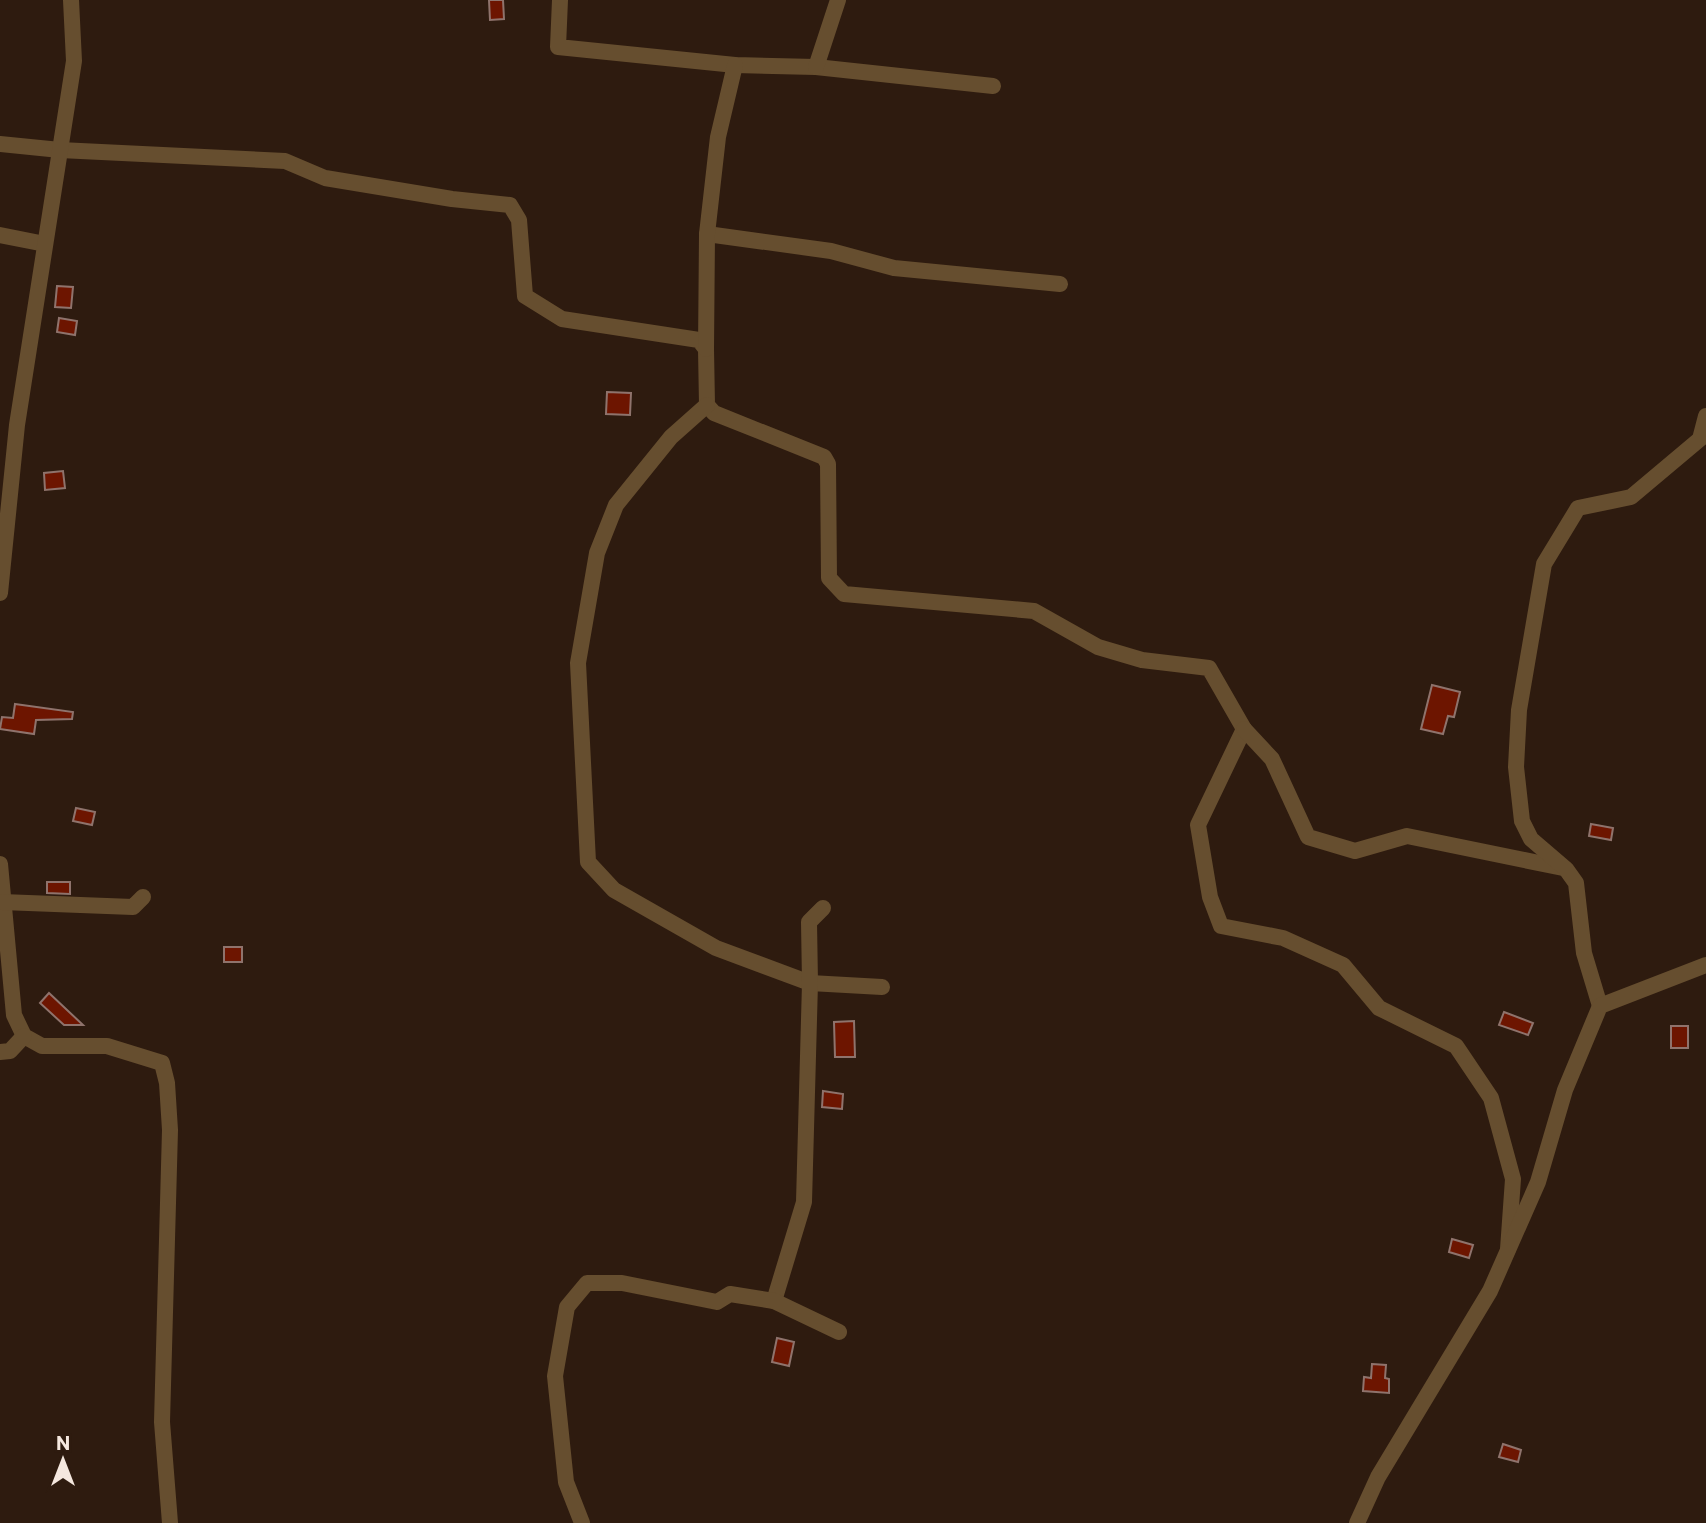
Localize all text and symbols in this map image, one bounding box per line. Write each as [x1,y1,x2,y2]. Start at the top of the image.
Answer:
north arrow [28,1425,98,1495]
text: N [56,1431,70,1454]

